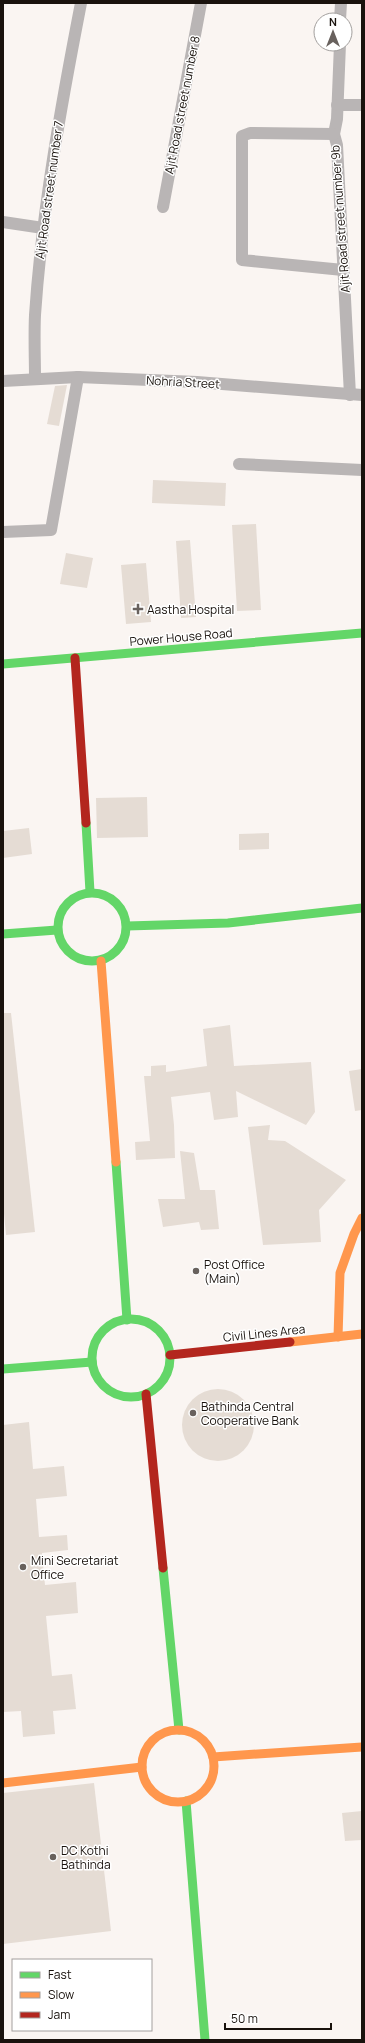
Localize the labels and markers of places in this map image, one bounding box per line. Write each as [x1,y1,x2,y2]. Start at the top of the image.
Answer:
place label: Aastha Hospital [147,601,234,618]
marker: Aastha Hospital [132,603,144,615]
place label: Post Office (Main) [204,1256,265,1287]
marker: Post Office (Main) [191,1266,201,1276]
place label: Bathinda Central Cooperative Bank [201,1398,300,1429]
marker: Bathinda Central Cooperative Bank [188,1408,198,1418]
place label: Mini Secretariat Office [31,1552,119,1583]
marker: Mini Secretariat Office [18,1562,28,1572]
place label: DC Kothi Bathinda [61,1842,111,1873]
marker: DC Kothi Bathinda [48,1852,58,1862]

